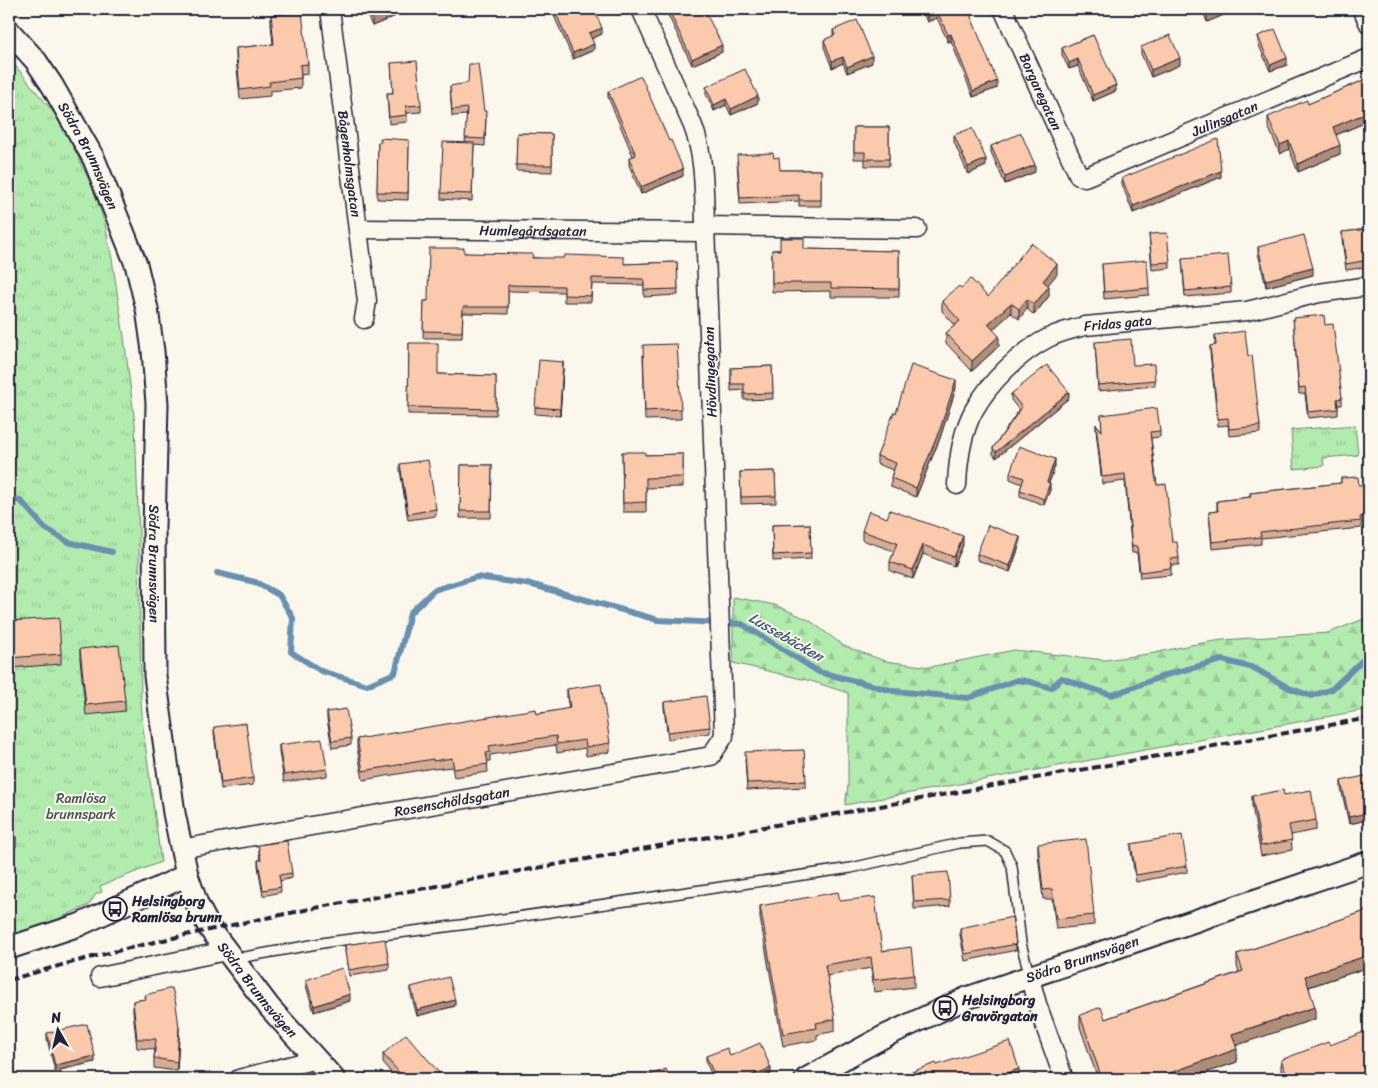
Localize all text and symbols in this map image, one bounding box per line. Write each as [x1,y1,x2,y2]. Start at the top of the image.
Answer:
street label: Borgaregatan [1012,49,1069,135]
street label: Julinsgatan [1187,94,1262,144]
street label: Södra Brunnsvägen [51,97,125,214]
street label: Bågenholmsgatan [330,109,368,219]
street label: Humlegårdsgatan [479,218,587,244]
street label: Fridas gata [1083,308,1153,339]
street label: Hövdingegatan [696,326,725,418]
street label: Södra Brunnsvägen [141,504,167,623]
water label: Lussebäcken [744,605,830,670]
street label: Rosenschöldsgatan [392,779,512,824]
park label: Ramlösa brunnspark [46,786,117,827]
place label: Helsingborg Ramlösa brunn [131,889,222,930]
bus stop icon: Helsingborg Ramlösa brunn [102,896,128,922]
street label: Södra Brunnsvägen [1022,929,1143,990]
street label: Södra Brunnsvägen [211,936,304,1045]
place label: Helsingborg Gravörgatan [961,988,1038,1029]
bus stop icon: Helsingborg Gravörgatan [932,995,958,1021]
text: N [49,1005,63,1031]
north arrow [32,1006,82,1056]

